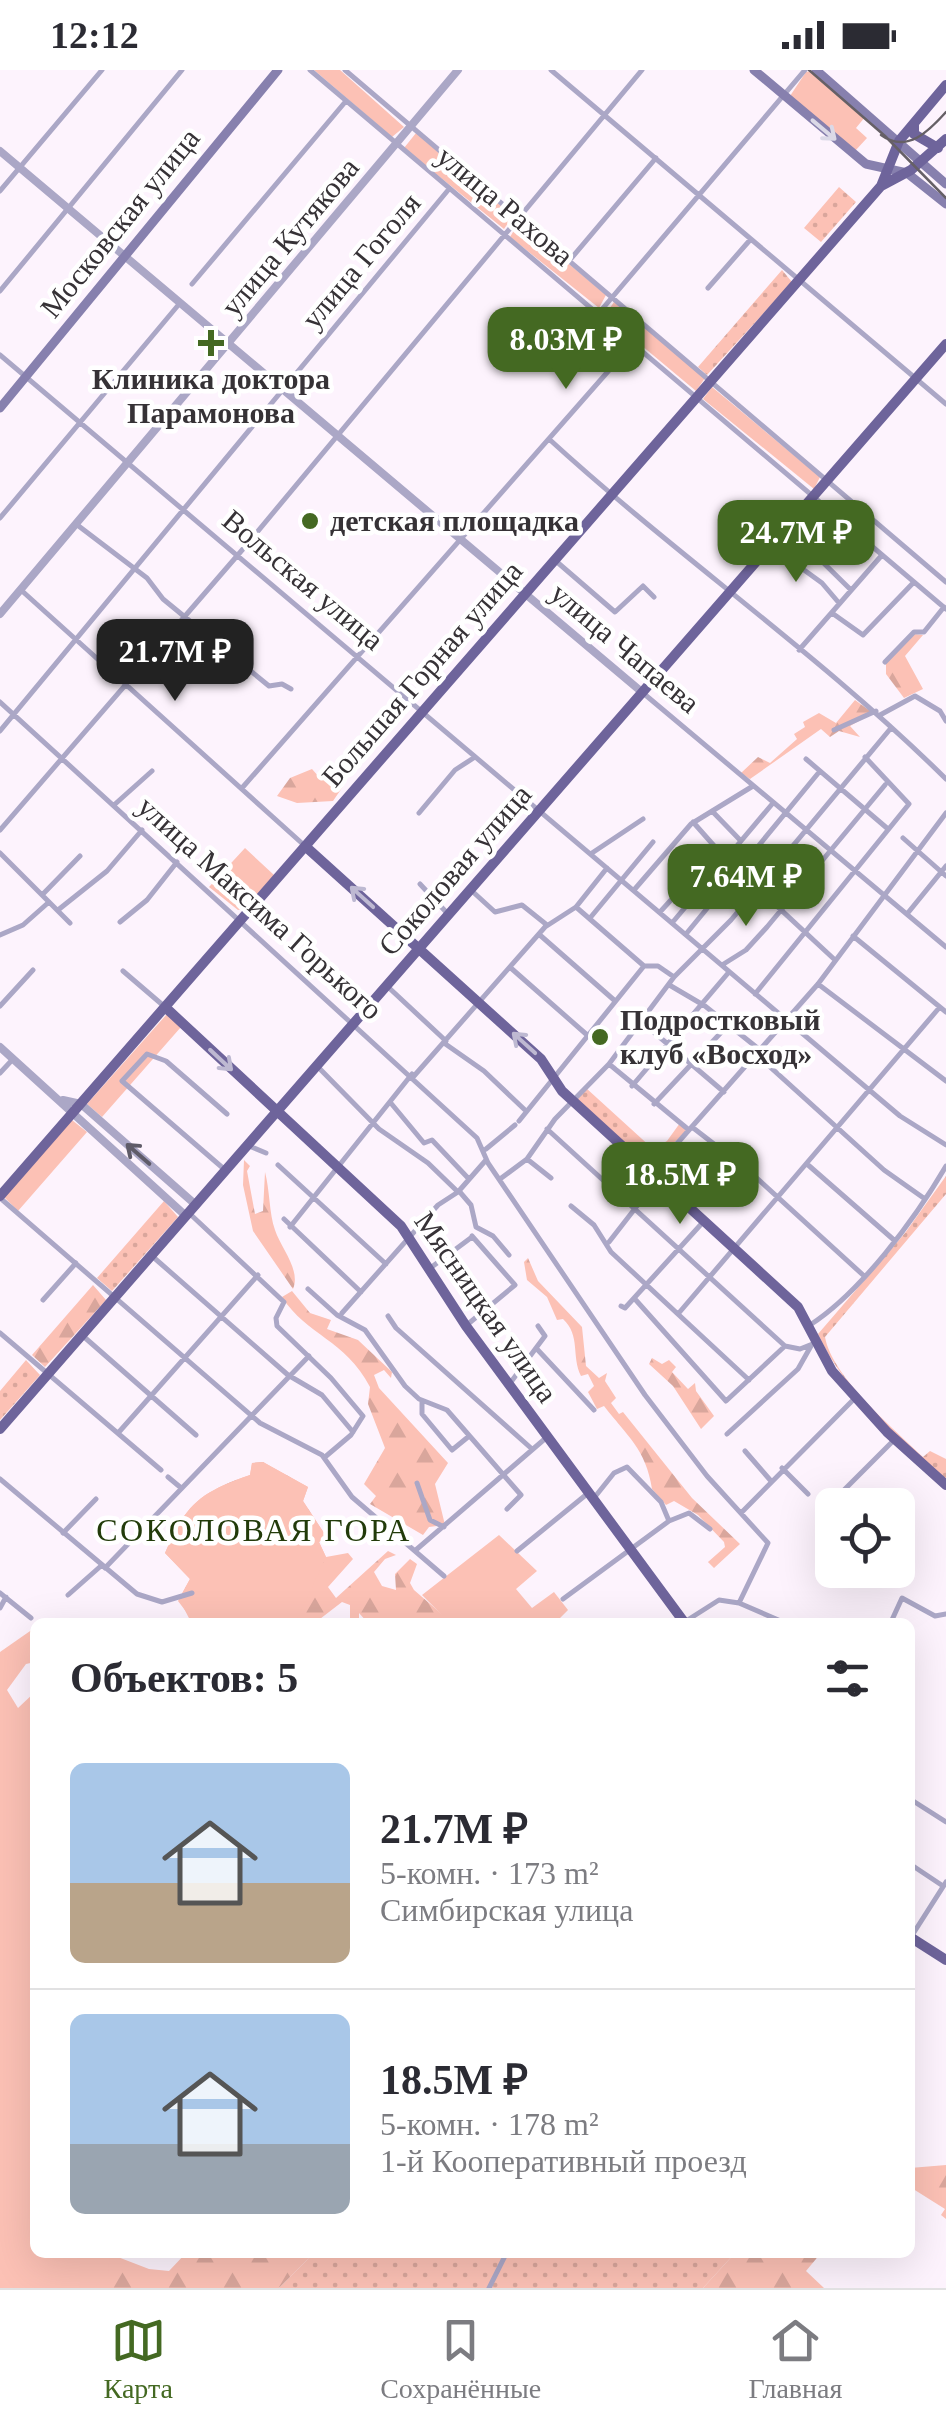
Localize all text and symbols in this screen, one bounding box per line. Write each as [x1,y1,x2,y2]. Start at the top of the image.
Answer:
text: 12:12 [50,14,139,56]
one-way arrow [811,118,837,140]
street label: Московская улица [33,122,206,324]
street label: улица Рахова [431,139,580,272]
street label: улица Кутякова [214,151,365,322]
street label: улица Гоголя [295,186,427,335]
pin: 8.03M ₽ [474,307,658,392]
text: 8.03M ₽ [510,321,622,357]
marker: Клиника доктора Парамонова [198,330,224,356]
place label: Клиника доктора Парамонова [92,362,330,429]
pin: 24.7M ₽ [704,500,888,585]
street label: Вольская улица [216,503,390,656]
place label: детская площадка [330,504,579,537]
marker: детская площадка [299,510,321,532]
text: 24.7M ₽ [740,514,852,550]
street label: Большая Горная улица [315,554,528,793]
street label: улица Чапаева [544,576,706,719]
pin: 21.7M ₽ [83,619,267,704]
text: 21.7M ₽ [119,633,231,669]
street label: Соколовая улица [372,778,538,962]
street label: улица Максима Горького [131,789,389,1026]
pin: 7.64M ₽ [654,844,838,929]
text: 7.64M ₽ [690,858,802,894]
one-way arrow [350,886,375,909]
place label: Подростковый клуб «Восход» [620,1003,820,1070]
marker: Подростковый клуб «Восход» [589,1026,611,1048]
one-way arrow [512,1032,537,1055]
one-way arrow [208,1047,234,1071]
pin: 18.5M ₽ [588,1142,772,1227]
one-way arrow [126,1144,152,1166]
text: 18.5M ₽ [624,1156,736,1192]
street label: Мясницкая улица [408,1205,564,1408]
map controls [815,1488,915,1588]
button: locate [815,1488,915,1588]
district label: СОКОЛОВАЯ ГОРА [96,1512,412,1548]
icon: filters [820,1651,875,1706]
text: Объектов: 5 [70,1655,298,1701]
icon: home [150,1803,270,1923]
text: 21.7M ₽ [380,1806,528,1852]
text: 5-комн. · 173 m² [380,1855,598,1891]
text: Симбирская улица [380,1892,633,1928]
icon: home [150,2054,270,2174]
text: 18.5M ₽ [380,2057,528,2103]
text: 5-комн. · 178 m² [380,2106,598,2142]
text: 1-й Кооперативный проезд [380,2143,747,2179]
tab: Карта [104,2313,173,2405]
tab: Сохранённые [380,2313,541,2405]
tab: Главная [748,2313,842,2405]

